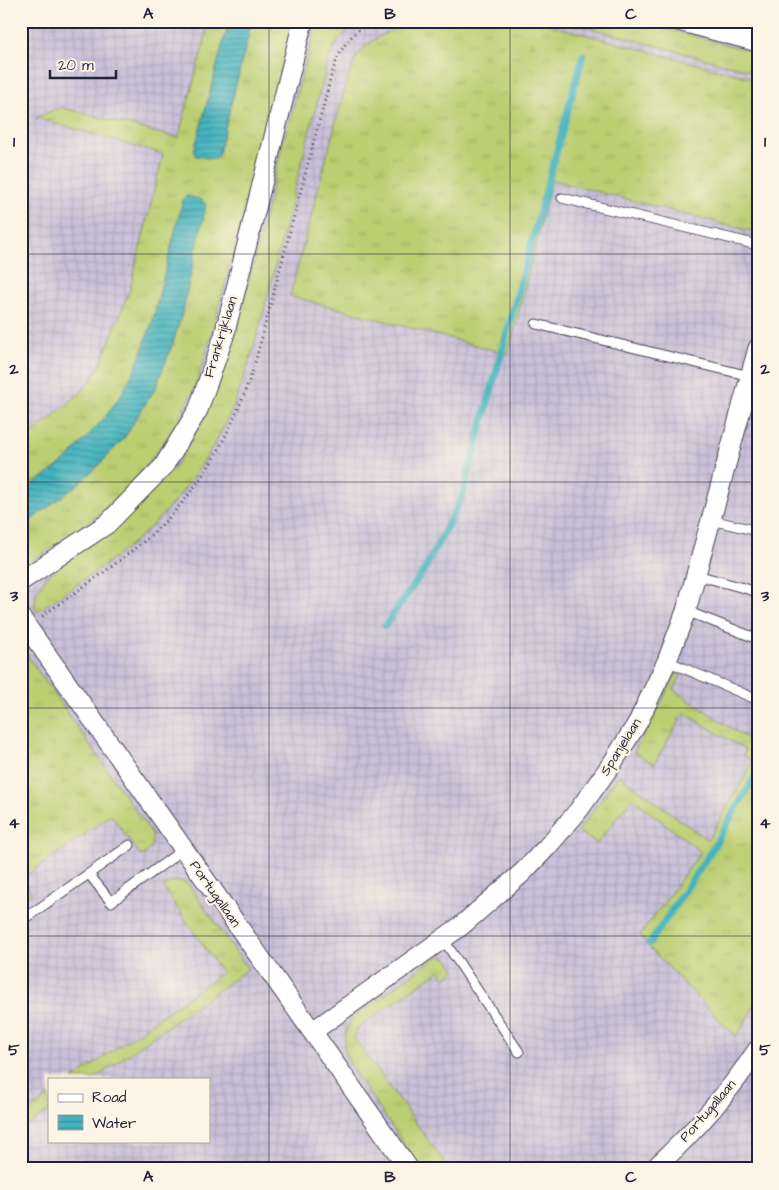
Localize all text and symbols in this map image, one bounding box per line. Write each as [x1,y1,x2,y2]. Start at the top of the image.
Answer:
text: A [143,3,154,25]
text: B [384,3,396,25]
text: C [625,3,637,25]
scale bar [50,48,116,80]
text: 20 m [58,55,94,76]
text: 1 [13,131,16,153]
text: 1 [764,131,767,153]
street label: Frankrijklaan [199,294,243,380]
text: 2 [8,358,19,380]
text: 2 [759,358,770,380]
text: 3 [9,585,19,607]
text: 3 [760,585,770,607]
street label: Spanjelaan [595,714,647,780]
text: 4 [9,812,20,834]
text: 4 [760,812,771,834]
street label: Portugallaan [185,857,245,931]
text: 5 [8,1039,20,1061]
text: 5 [759,1039,771,1061]
street label: Portugallaan [675,1075,741,1147]
legend [48,1078,210,1142]
text: Road [92,1087,127,1108]
text: Water [92,1113,136,1134]
text: A [143,1166,154,1188]
text: B [384,1166,396,1188]
text: C [625,1166,637,1188]

